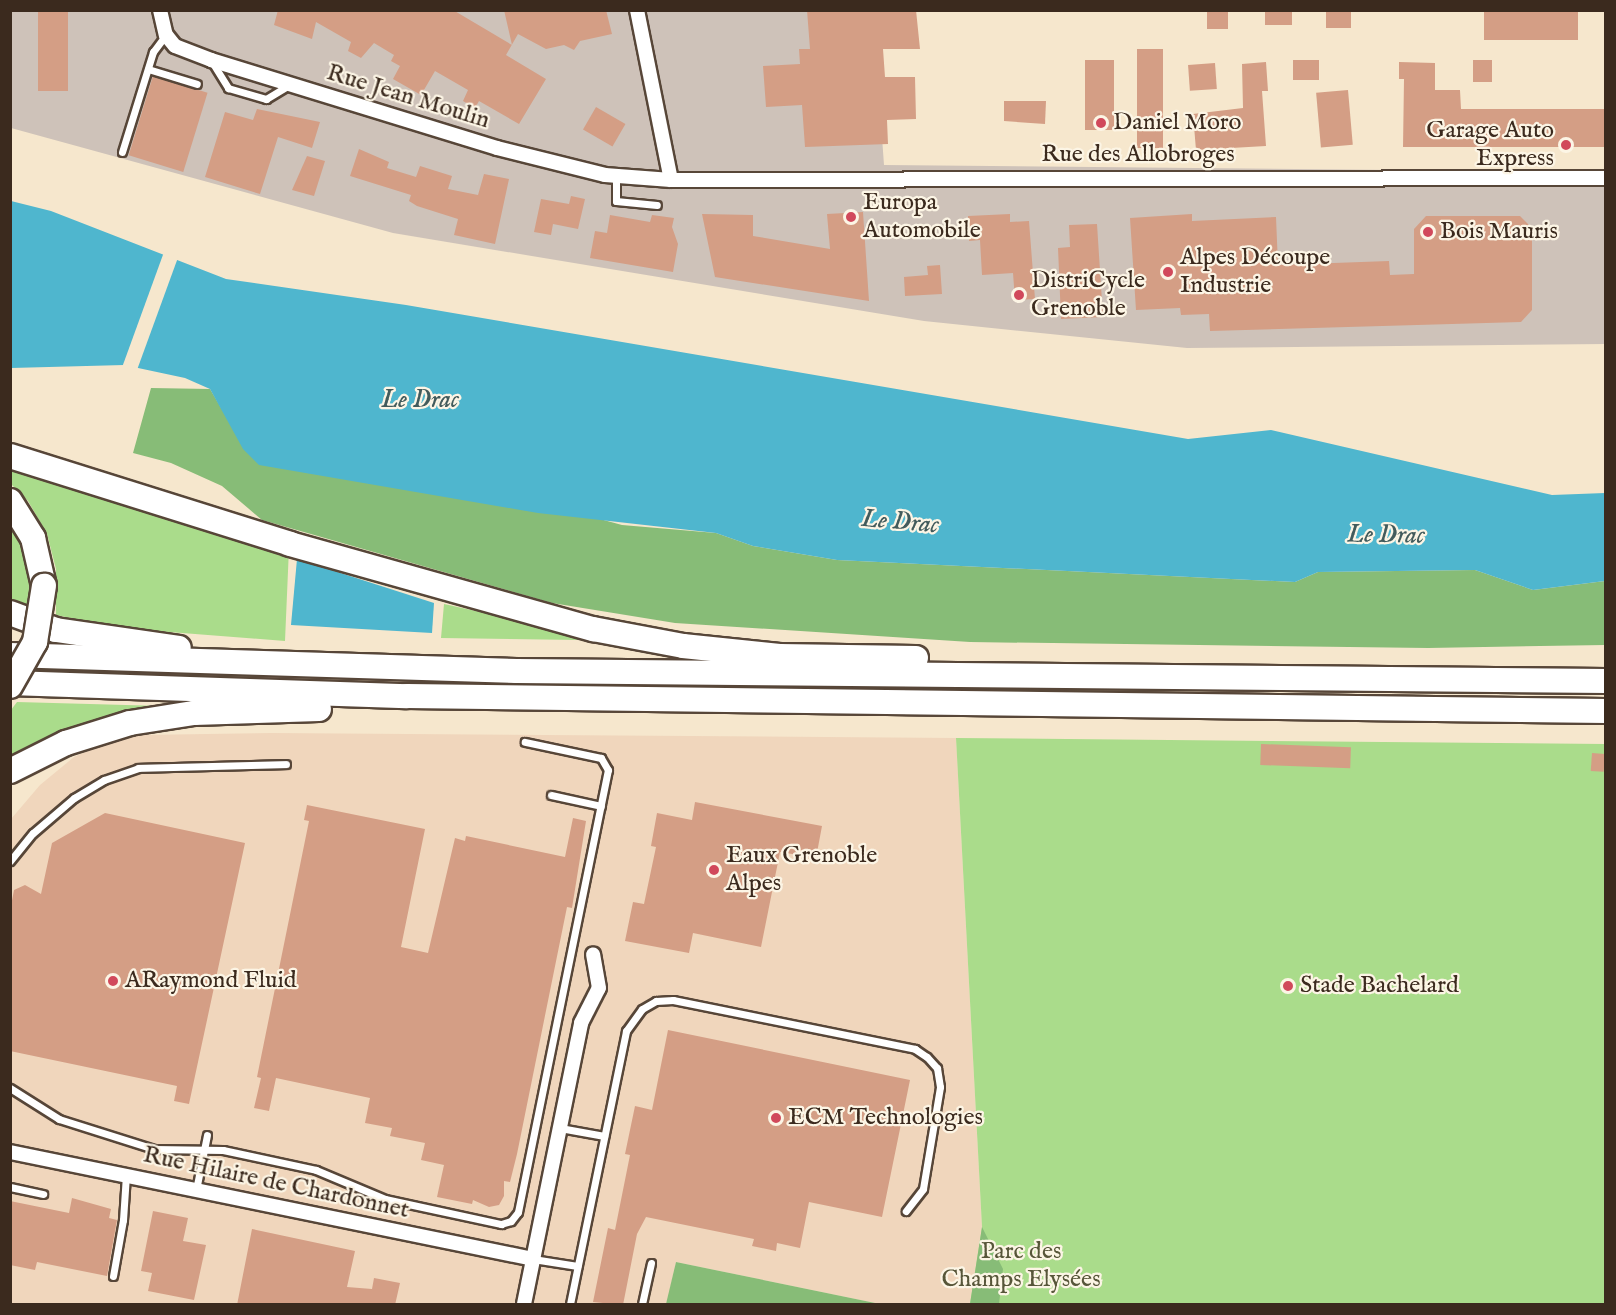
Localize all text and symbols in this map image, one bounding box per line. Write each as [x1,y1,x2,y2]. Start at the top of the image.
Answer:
street label: Rue Jean Moulin [323,59,493,135]
place label: Daniel Moro [1113,109,1241,137]
marker: Daniel Moro [1094,116,1108,130]
place label: Garage Auto Express [1426,117,1554,173]
marker: Garage Auto Express [1559,138,1573,152]
street label: Rue des Allobroges [1041,141,1235,169]
place label: Europa Automobile [863,189,981,245]
marker: Europa Automobile [844,210,858,224]
place label: Bois Mauris [1440,218,1558,246]
marker: Bois Mauris [1421,225,1435,239]
place label: Alpes Découpe Industrie [1180,244,1330,300]
marker: Alpes Découpe Industrie [1161,265,1175,279]
place label: DistriCycle Grenoble [1031,267,1145,323]
marker: DistriCycle Grenoble [1012,288,1026,302]
water label: Le Drac [381,384,459,416]
water label: Le Drac [860,503,940,541]
water label: Le Drac [1347,519,1425,551]
place label: Eaux Grenoble Alpes [726,842,877,898]
marker: Eaux Grenoble Alpes [707,863,721,877]
place label: ARaymond Fluid [125,967,297,995]
place label: Stade Bachelard [1300,972,1459,1000]
marker: ARaymond Fluid [106,974,120,988]
marker: Stade Bachelard [1281,979,1295,993]
place label: ECM Technologies [788,1104,983,1132]
marker: ECM Technologies [769,1111,783,1125]
street label: Rue Hilaire de Chardonnet [140,1141,412,1225]
park label: Parc des Champs Elysées [941,1238,1101,1294]

